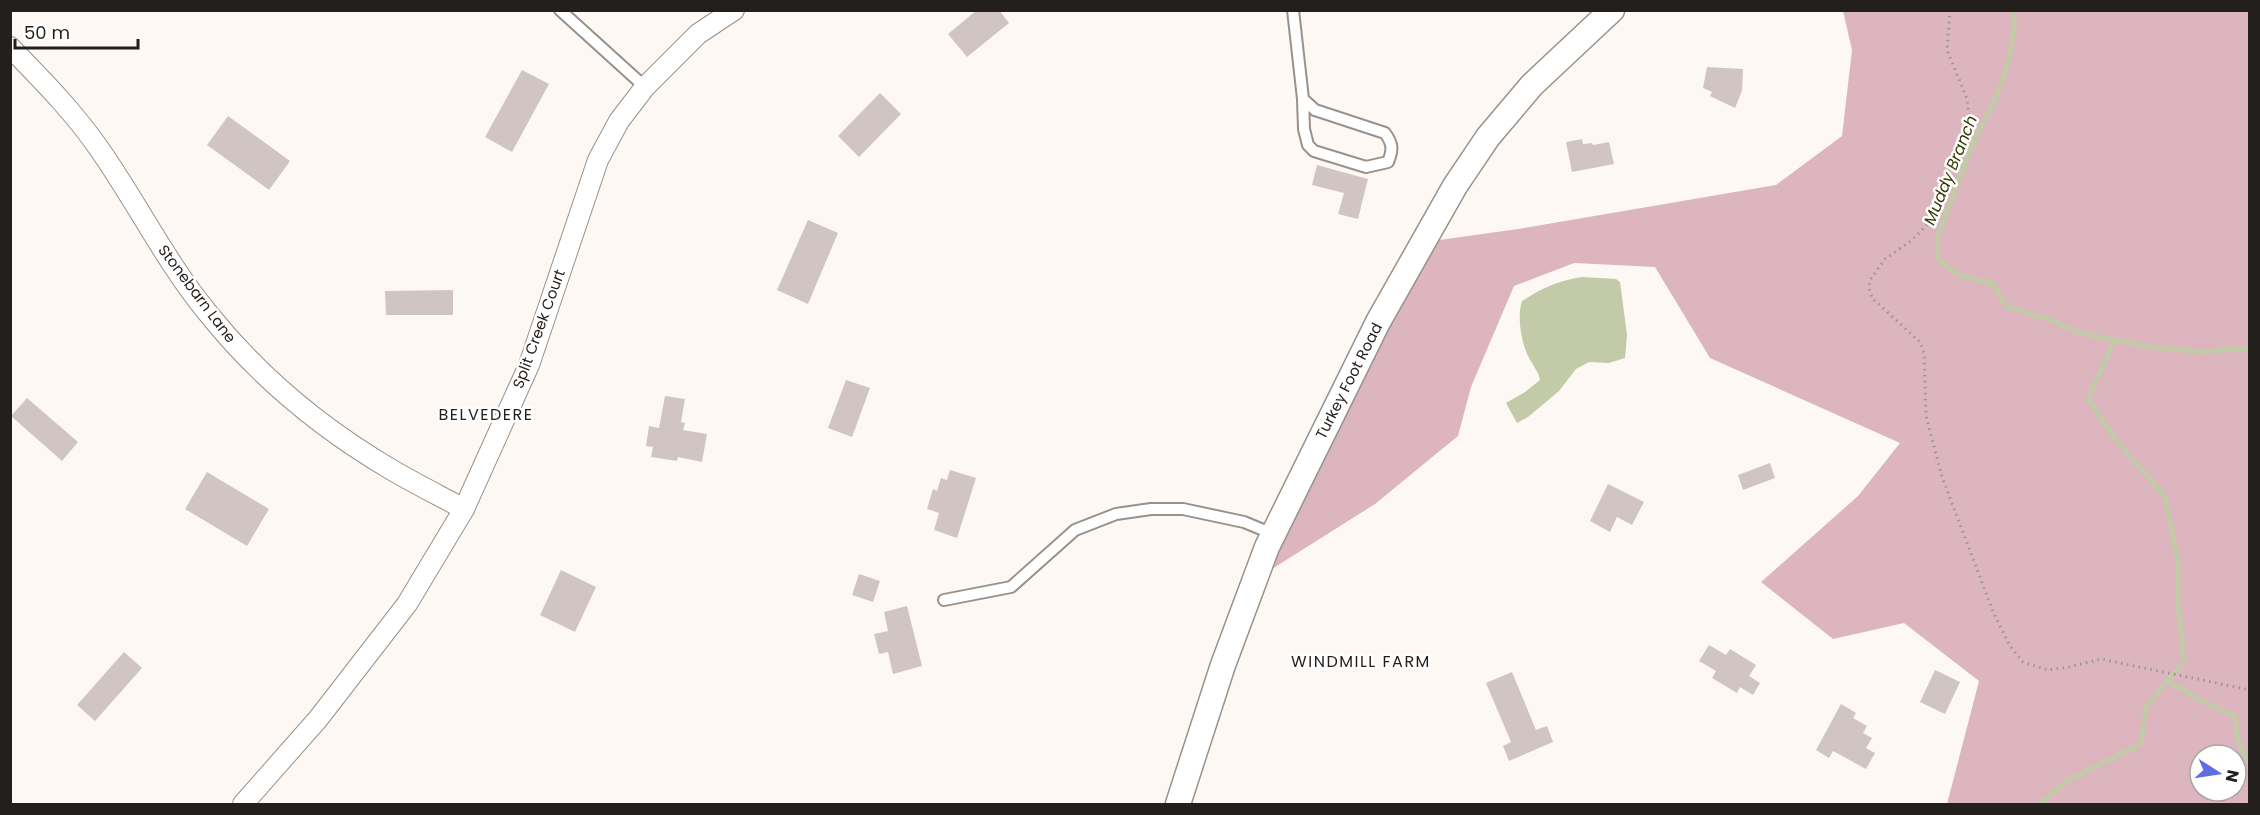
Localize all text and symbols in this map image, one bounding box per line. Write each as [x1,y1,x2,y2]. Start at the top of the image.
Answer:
scale bar [15,12,138,50]
text: 50 m [24,20,70,45]
water label: Muddy Branch [1918,112,1983,228]
street label: Stonebarn Lane [154,240,241,347]
street label: Split Creek Court [507,266,570,391]
street label: Turkey Foot Road [1310,319,1387,443]
district label: BELVEDERE [439,403,533,426]
district label: WINDMILL FARM [1291,650,1431,673]
north arrow [2188,743,2248,803]
text: N [2220,768,2245,784]

